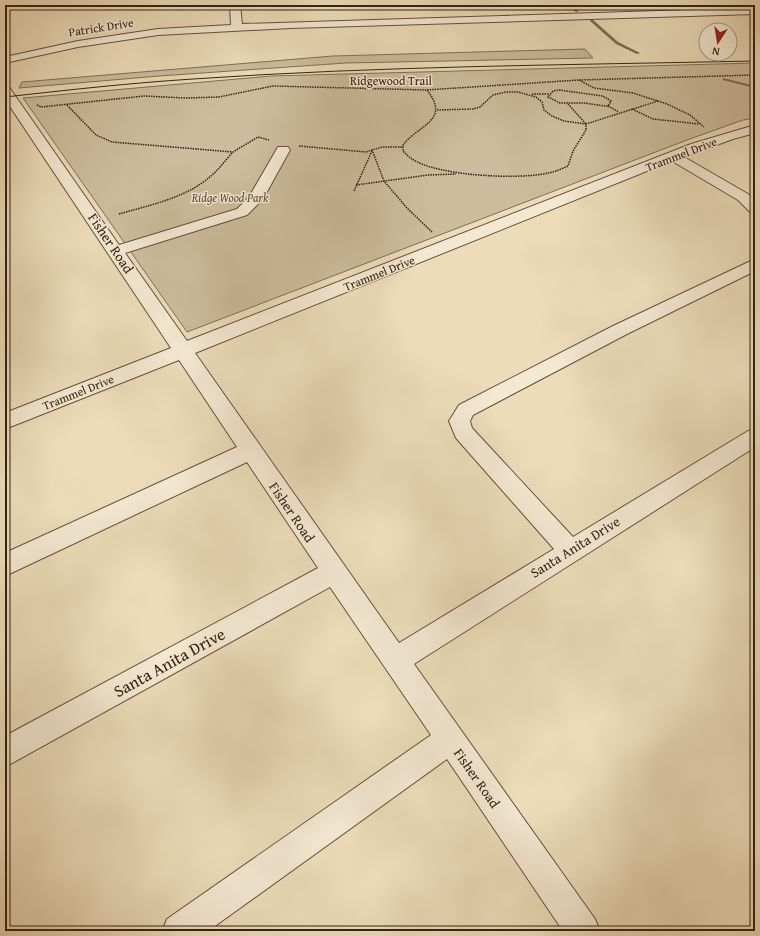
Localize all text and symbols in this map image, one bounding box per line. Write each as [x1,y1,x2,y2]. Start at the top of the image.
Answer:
street label: Patrick Drive [67,13,135,41]
north arrow [698,22,738,62]
text: N [710,43,721,60]
street label: Ridgewood Trail [350,72,433,89]
street label: Trammel Drive [643,132,720,175]
park label: Ridge Wood Park [191,189,269,206]
street label: Fisher Road [83,209,139,278]
street label: Trammel Drive [341,251,417,295]
street label: Trammel Drive [40,370,116,414]
street label: Fisher Road [264,478,320,547]
street label: Santa Anita Drive [526,511,624,583]
street label: Santa Anita Drive [109,621,229,703]
street label: Fisher Road [449,744,505,812]

